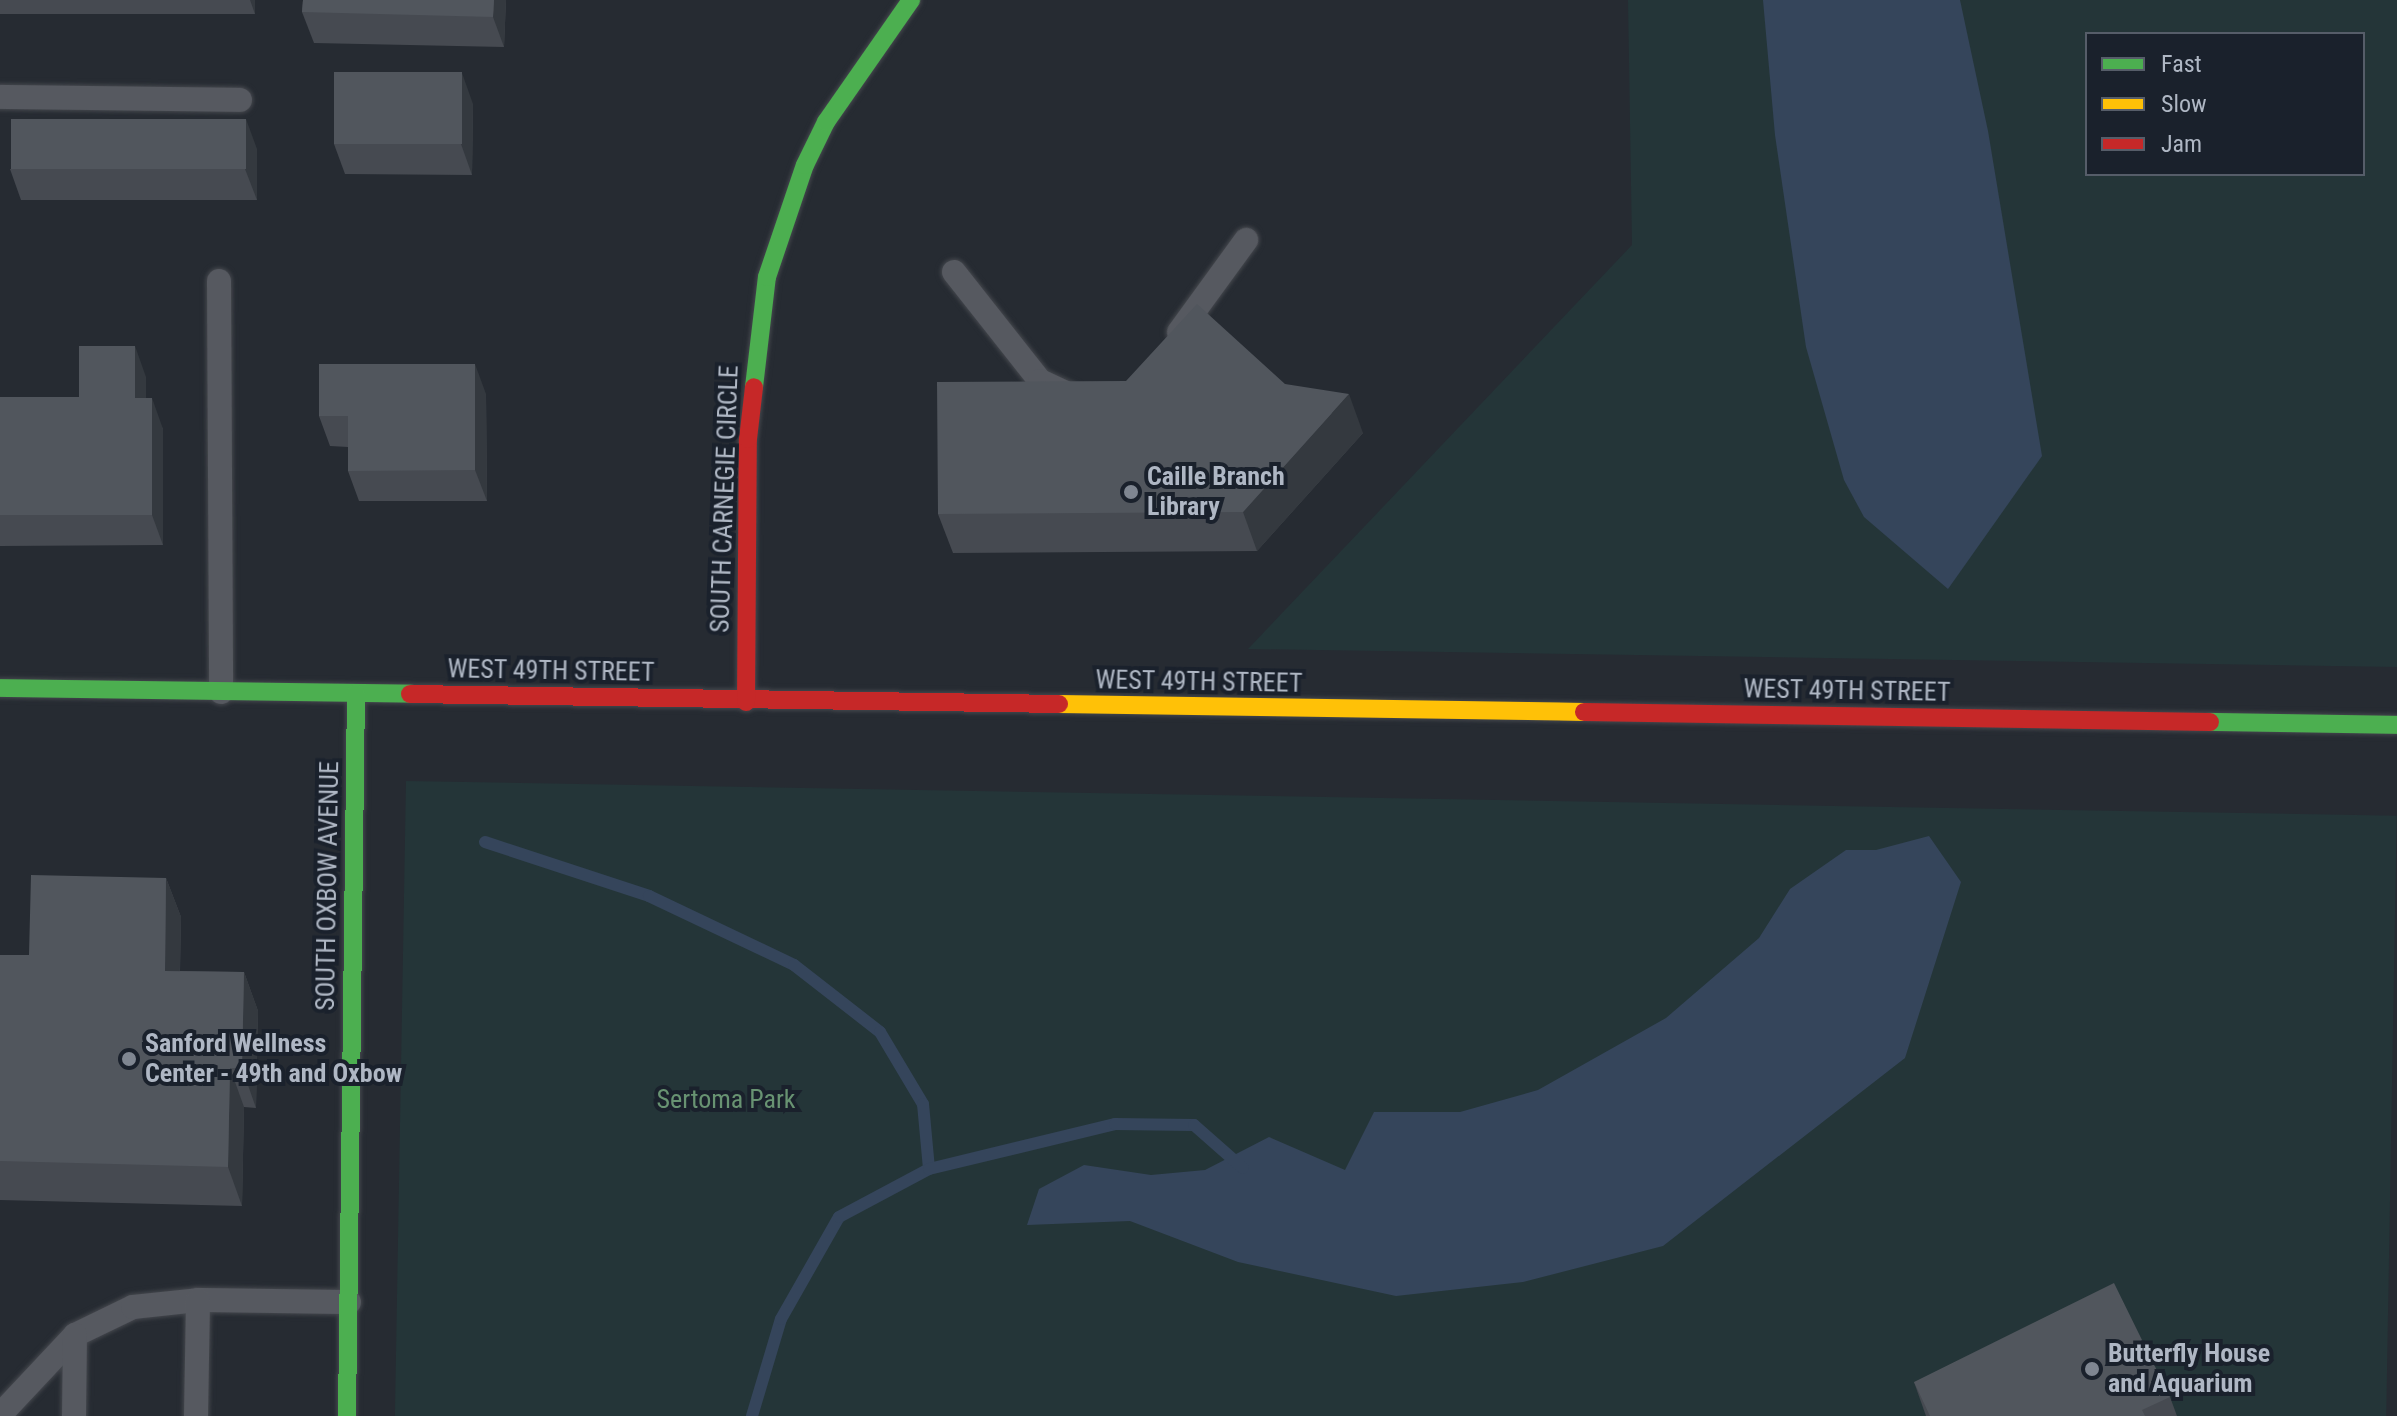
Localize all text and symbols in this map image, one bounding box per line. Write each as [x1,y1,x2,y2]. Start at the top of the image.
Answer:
legend [2085,32,2365,176]
text: Fast [2161,50,2202,78]
text: Slow [2161,90,2207,118]
text: Jam [2161,130,2202,158]
street label: SOUTH CARNEGIE CIRCLE [705,365,745,633]
place label: Caille Branch Library [1147,461,1285,522]
marker: Caille Branch Library [1122,483,1140,501]
street label: WEST 49TH STREET [447,654,655,688]
street label: WEST 49TH STREET [1095,665,1303,699]
street label: WEST 49TH STREET [1743,674,1951,708]
street label: SOUTH OXBOW AVENUE [310,761,346,1011]
place label: Sanford Wellness Center - 49th and Oxbow [145,1028,402,1090]
marker: Sanford Wellness Center - 49th and Oxbow [120,1050,138,1068]
park label: Sertoma Park [656,1084,796,1116]
place label: Butterfly House and Aquarium [2108,1338,2270,1400]
marker: Butterfly House and Aquarium [2083,1360,2101,1378]

